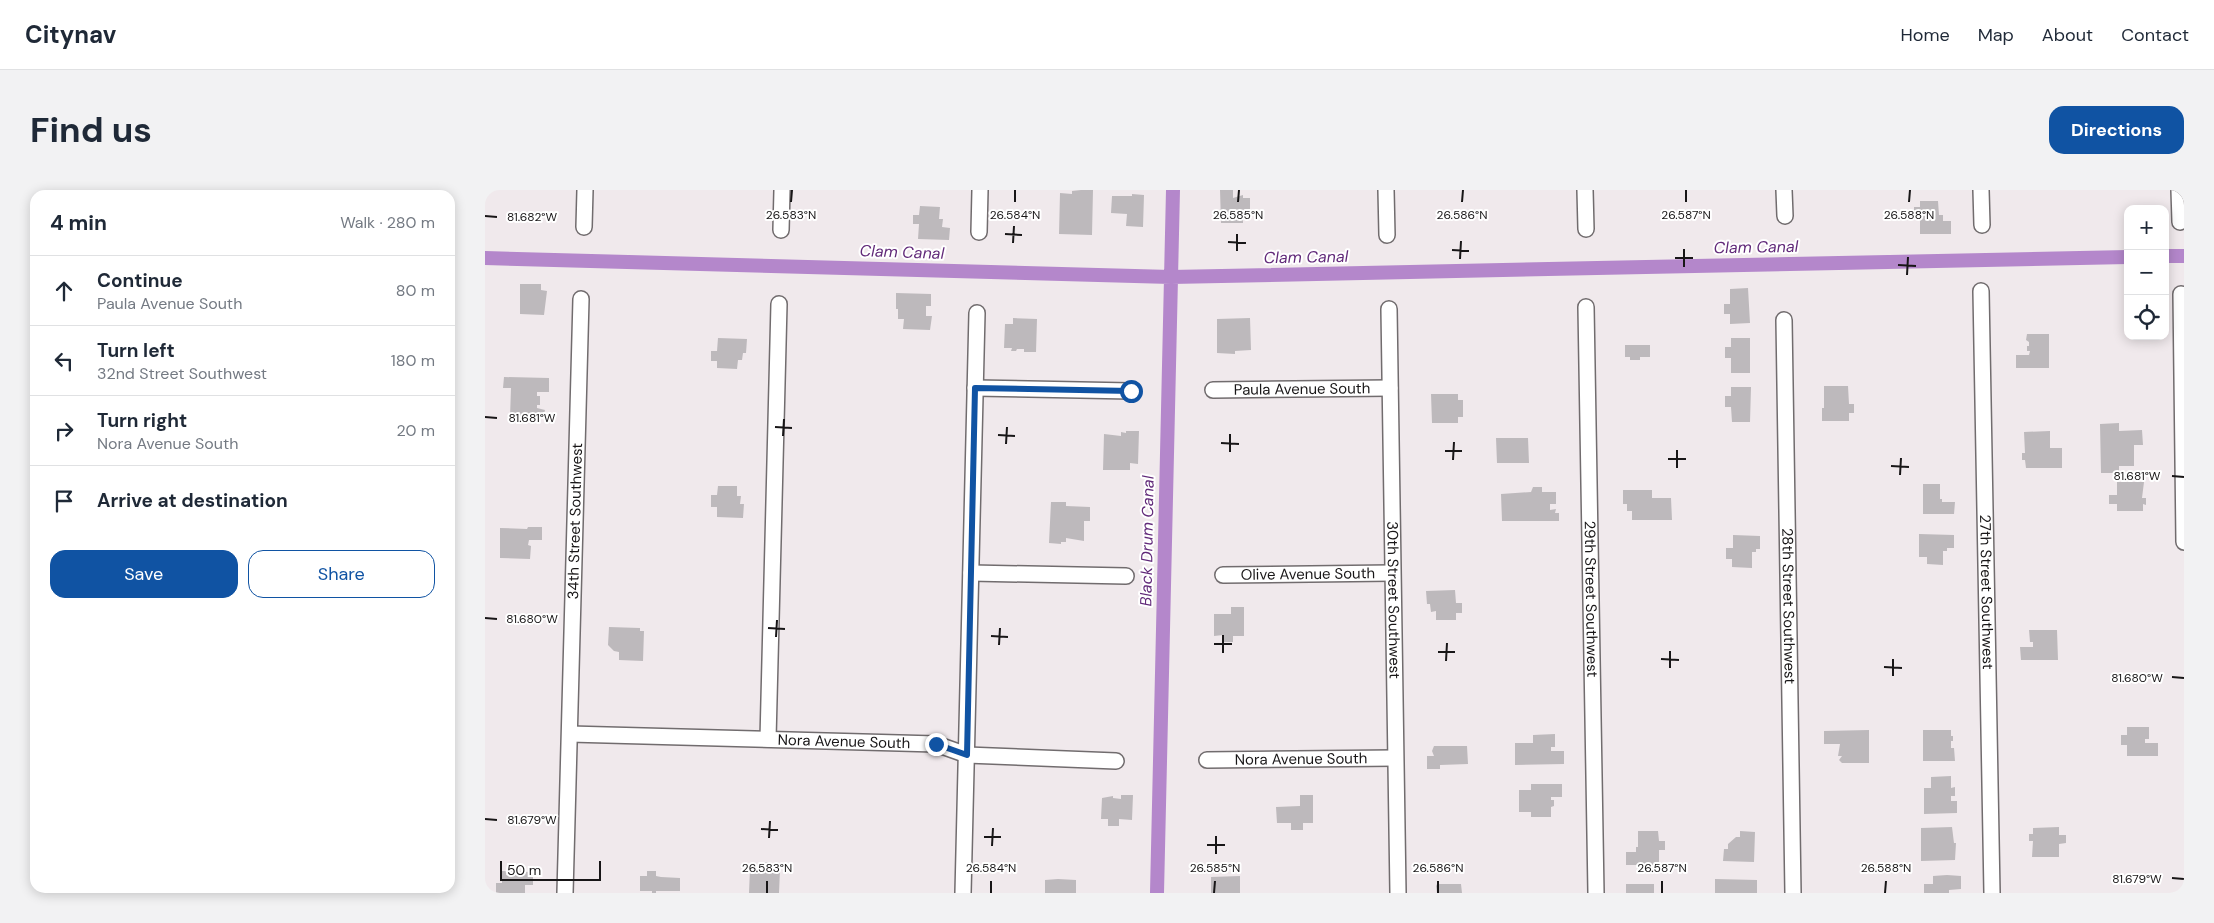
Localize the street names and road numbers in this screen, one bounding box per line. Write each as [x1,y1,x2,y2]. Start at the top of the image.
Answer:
street label: Paula Avenue South [1234,378,1370,400]
street label: 34th Street Southwest [563,442,587,600]
street label: 27th Street Southwest [1975,514,1998,670]
street label: 30th Street Southwest [1382,521,1405,679]
street label: 29th Street Southwest [1580,521,1602,677]
street label: 28th Street Southwest [1777,528,1800,684]
street label: Olive Avenue South [1241,563,1375,585]
street label: Nora Avenue South [777,730,911,753]
street label: Nora Avenue South [1234,748,1367,770]

